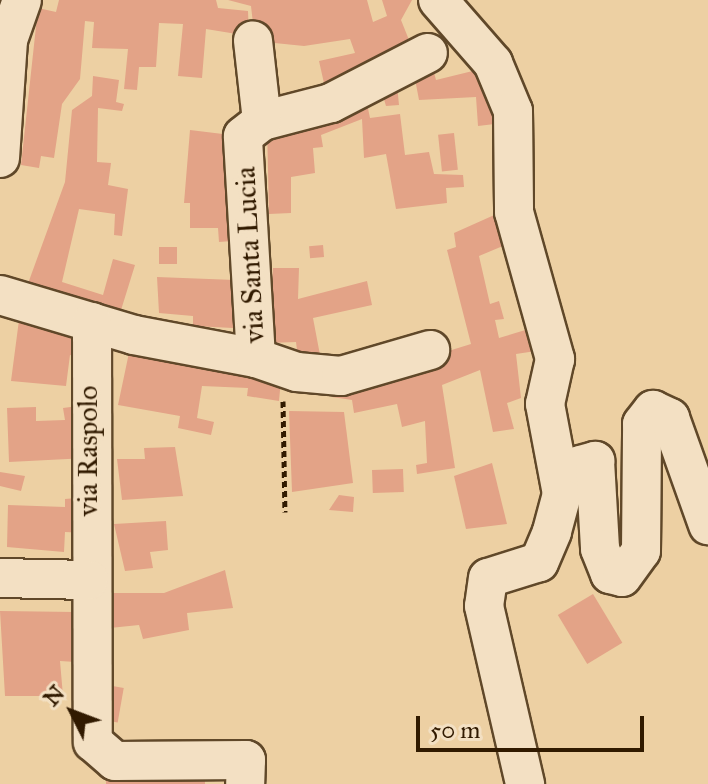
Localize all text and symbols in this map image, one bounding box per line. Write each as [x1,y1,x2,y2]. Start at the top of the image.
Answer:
street label: via Santa Lucia [229,166,271,344]
street label: via Raspolo [71,386,105,516]
north arrow [32,672,112,752]
text: N [38,680,70,712]
scale bar [420,700,648,750]
text: 50 m [430,715,480,745]

